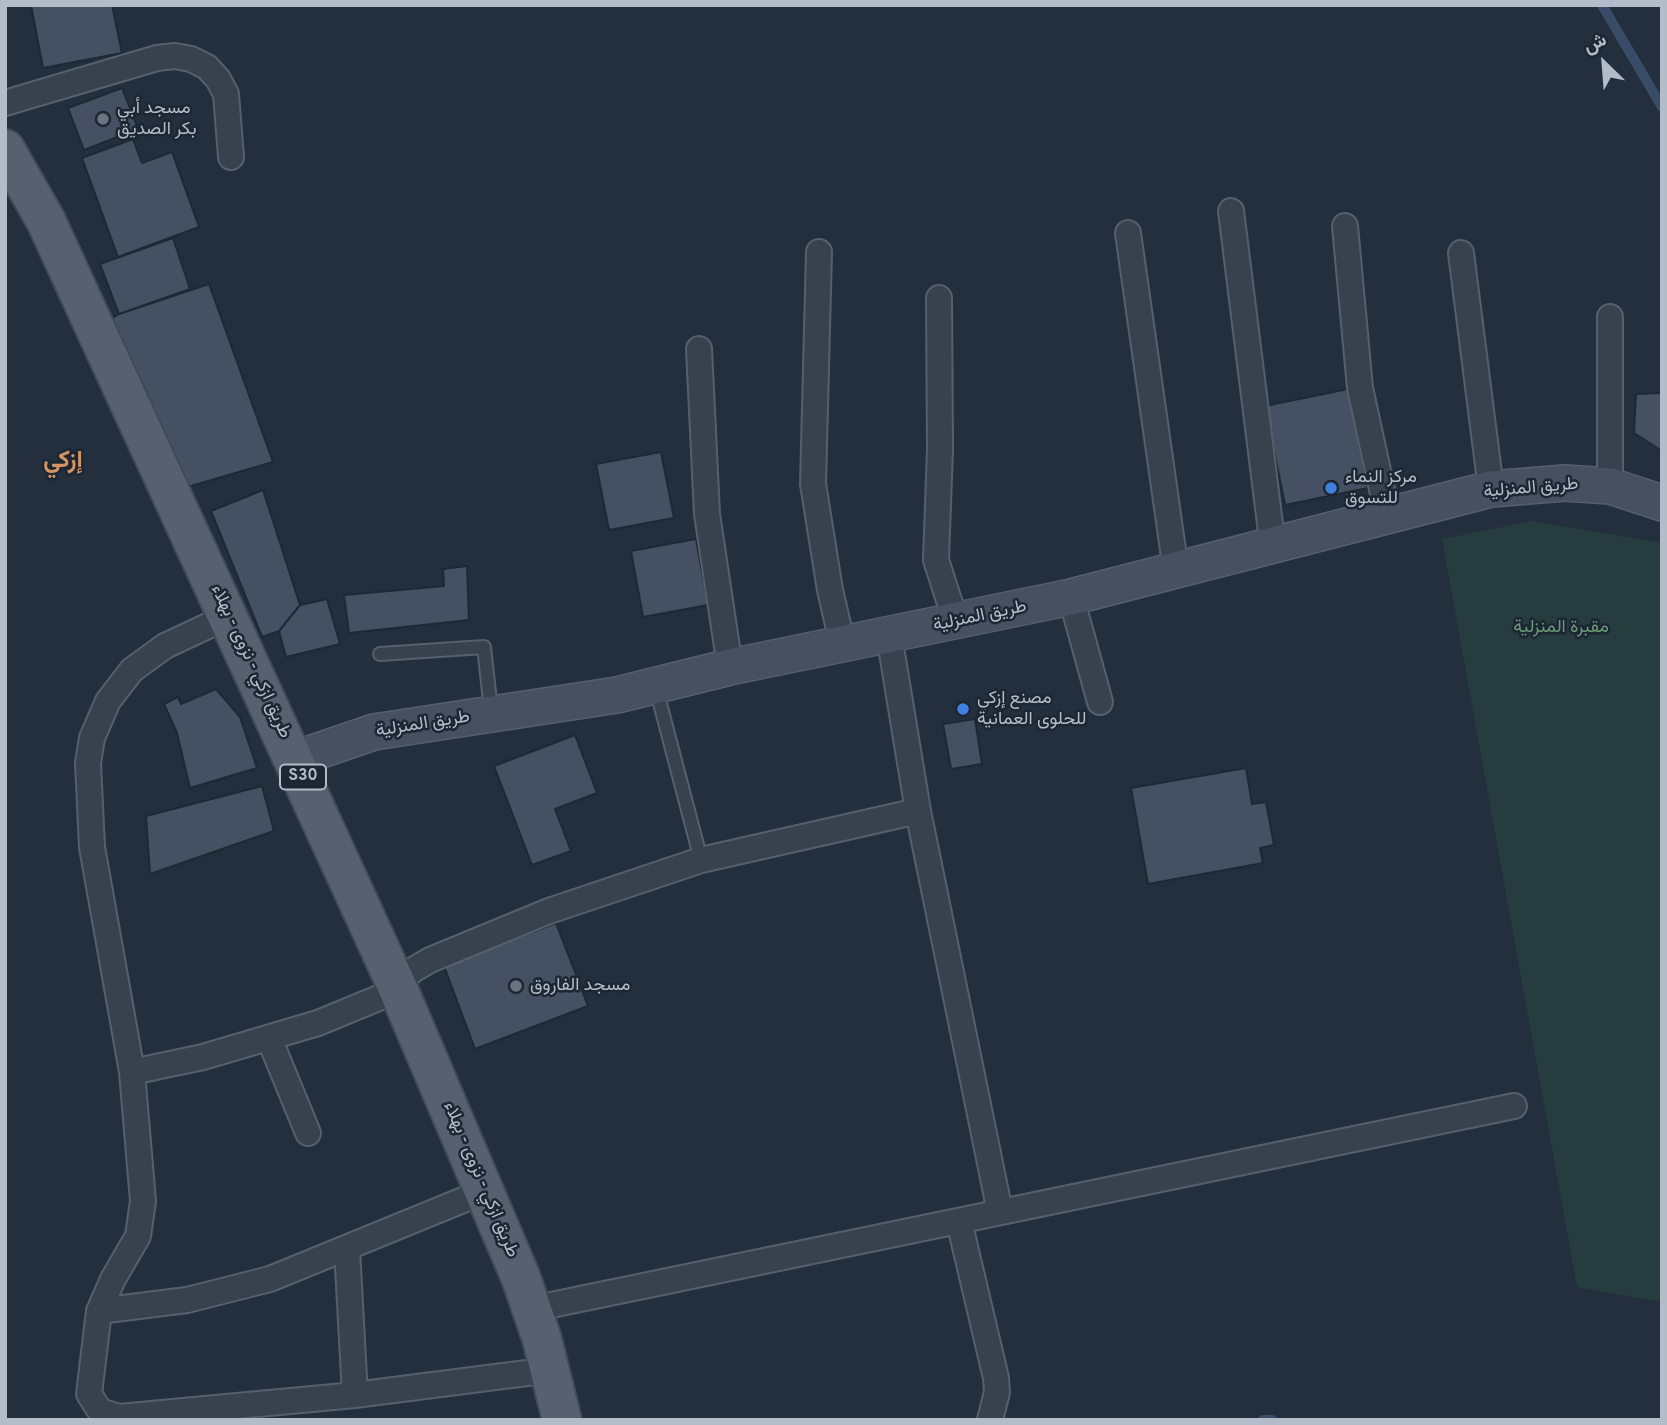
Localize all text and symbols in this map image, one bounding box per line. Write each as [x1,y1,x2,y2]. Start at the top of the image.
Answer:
north arrow [1569,28,1639,98]
text: ش [1580,28,1611,60]
place label: مسجد أبي بكر الصديق [117,98,197,140]
marker: مسجد أبي بكر الصديق [95,111,111,127]
district label: إزكي [43,448,83,476]
place label: مركز النماء للتسوق [1345,467,1417,510]
street label: طريق المنزلية [1483,474,1579,504]
marker: مركز النماء للتسوق [1323,480,1339,496]
street label: طريق ازكي - نزوى - بهلاء [205,582,295,742]
street label: طريق المنزلية [931,597,1029,637]
park label: مقبرة المنزلية [1513,617,1609,639]
place label: مصنع إزكي للحلوى العمانية [977,688,1087,730]
marker: مصنع إزكي للحلوى العمانية [955,701,971,717]
street label: طريق المنزلية [374,707,472,743]
road number: S30 [280,764,326,790]
place label: مسجد الفاروق [530,975,630,997]
marker: مسجد الفاروق [508,978,524,994]
street label: طريق ازكي - نزوى - بهلاء [437,1099,523,1261]

